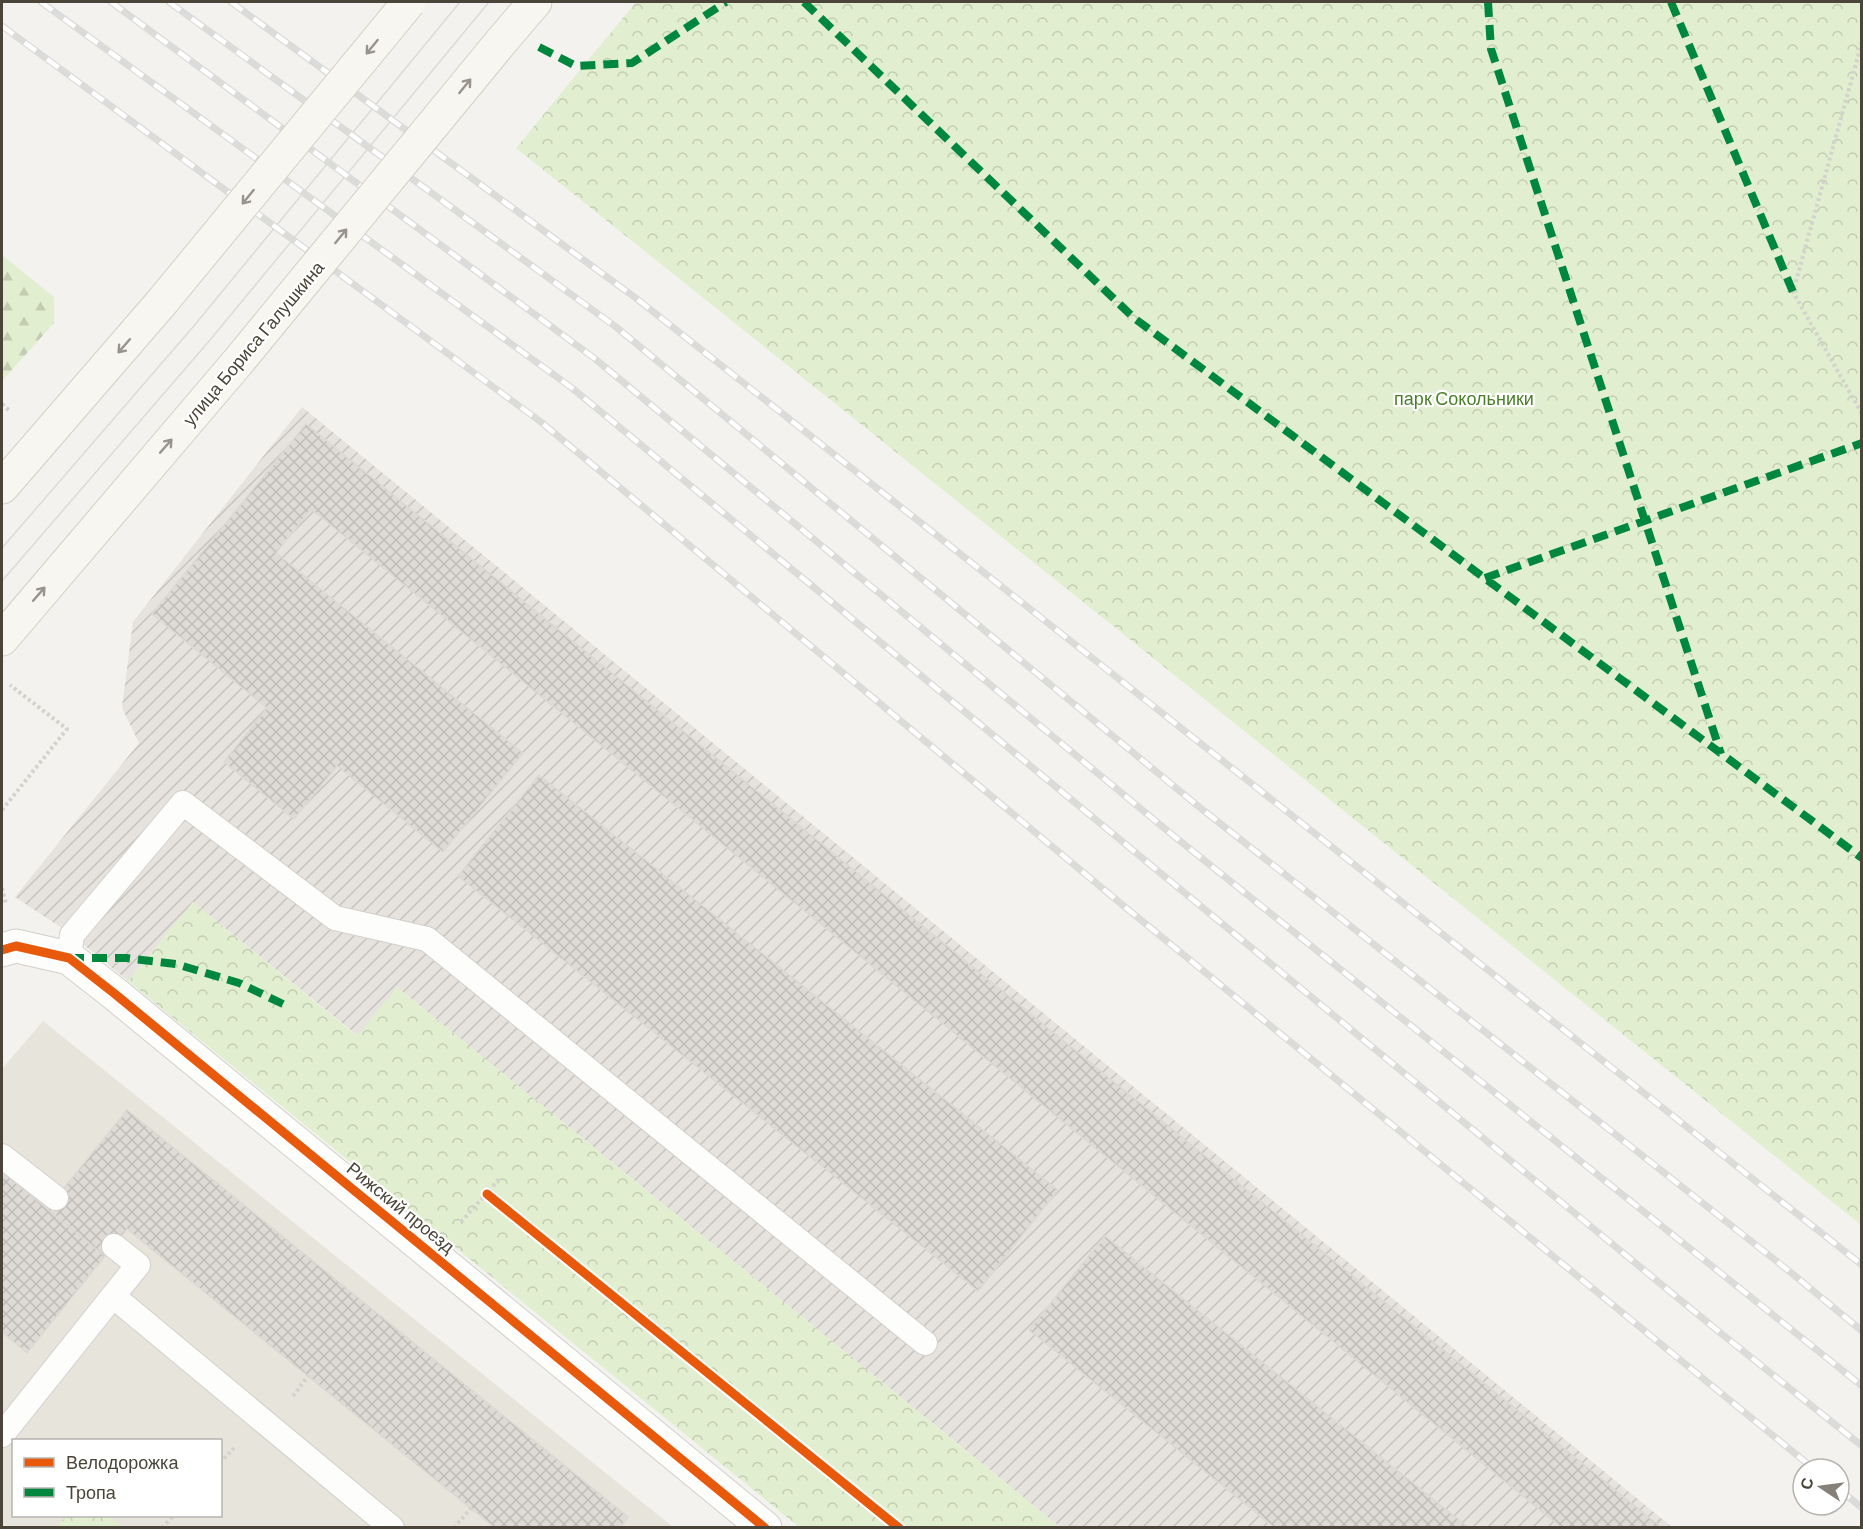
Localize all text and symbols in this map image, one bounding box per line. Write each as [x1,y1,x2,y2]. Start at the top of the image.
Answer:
one-way arrow [365,39,379,54]
one-way arrow [458,78,471,94]
one-way arrow [241,189,255,204]
one-way arrow [334,229,348,244]
street label: улица Бориса Галушкина [178,255,329,430]
one-way arrow [117,338,131,353]
park label: парк Сокольники [1394,387,1534,409]
one-way arrow [159,439,173,454]
one-way arrow [33,586,46,602]
street label: Рижский проезд [343,1157,460,1258]
legend [12,1439,222,1517]
text: Велодорожка [66,1451,179,1473]
north arrow [1791,1457,1851,1517]
text: С [1795,1475,1817,1491]
text: Тропа [66,1481,117,1503]

